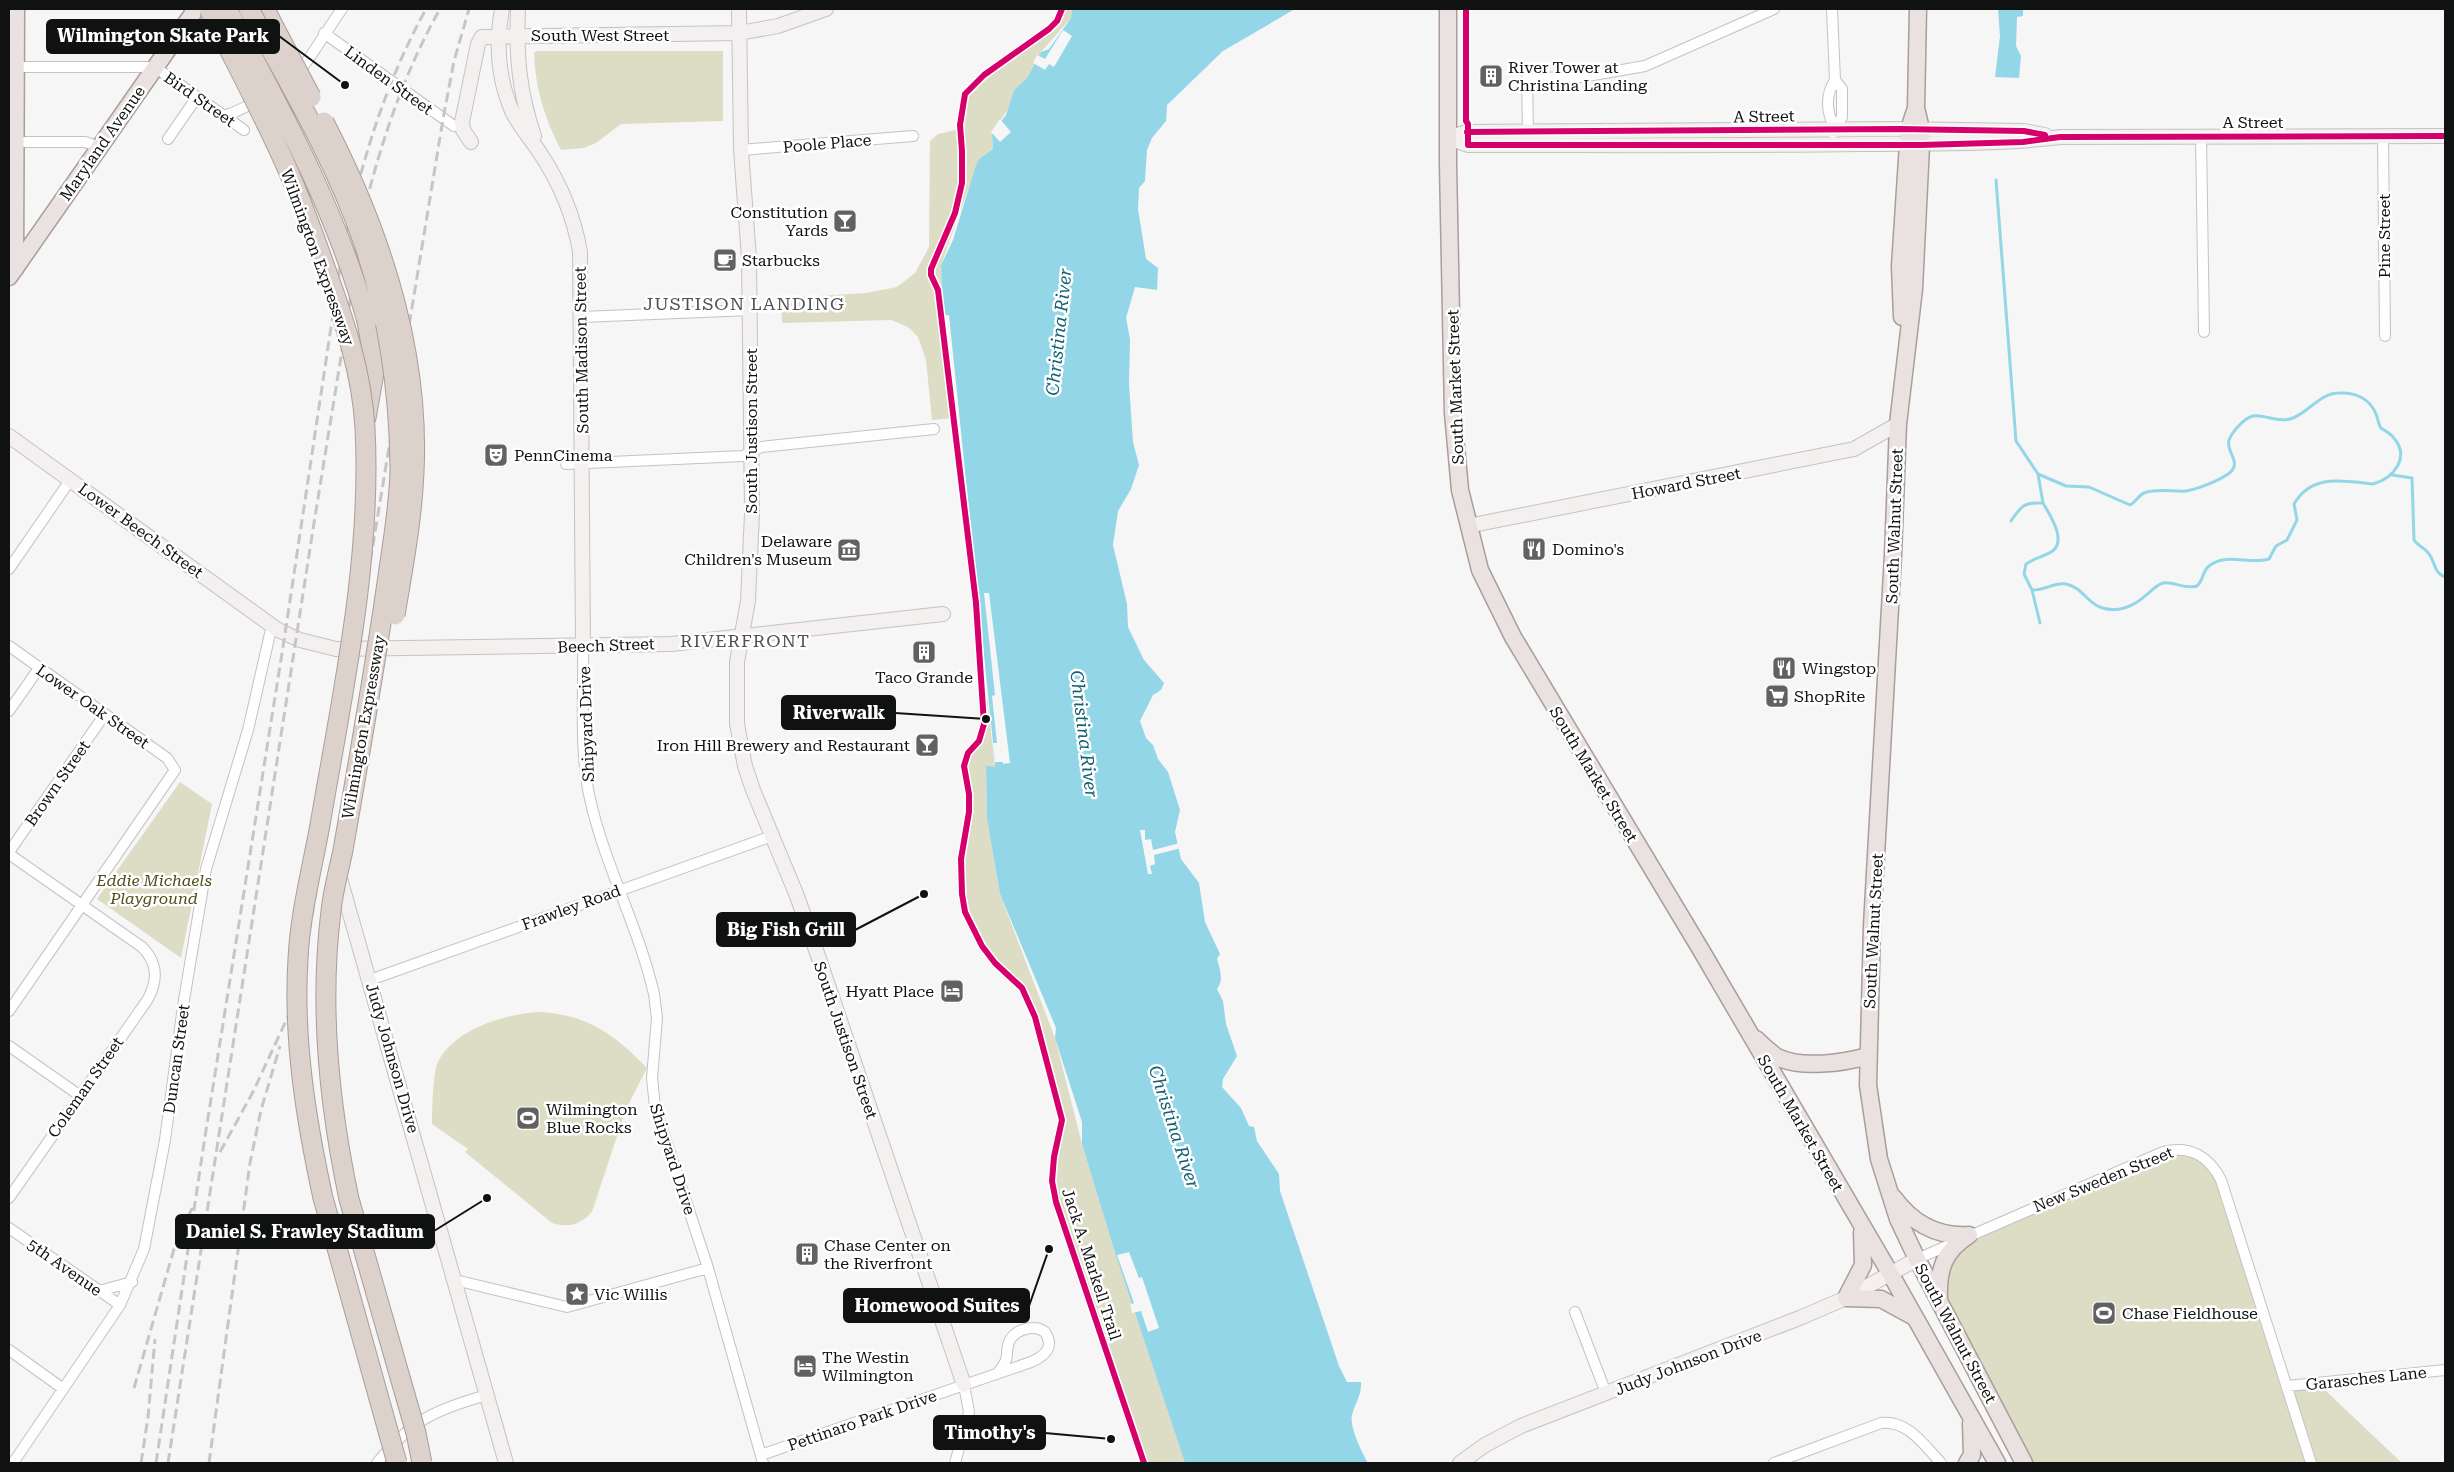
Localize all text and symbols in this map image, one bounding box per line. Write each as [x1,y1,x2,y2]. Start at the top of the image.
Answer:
callout: Wilmington Skate Park [47,20,279,53]
text: Wilmington Skate Park [57,25,270,46]
street label: South West Street [531,26,669,45]
street label: Linden Street [341,42,437,119]
place label: River Tower at Christina Landing [1508,58,1648,95]
building icon: River Tower at Christina Landing [1478,63,1504,89]
street label: Bird Street [161,68,239,131]
street label: Maryland Avenue [56,82,149,204]
street label: A Street [1733,106,1795,127]
street label: A Street [2222,113,2284,132]
street label: Poole Place [782,130,872,157]
street label: Wilmington Expressway [277,166,359,349]
street label: Pine Street [2375,194,2394,278]
place label: Constitution Yards [730,203,828,240]
bar icon: Constitution Yards [832,208,858,234]
cafe icon: Starbucks [712,247,738,273]
place label: Starbucks [742,251,820,270]
street label: South Madison Street [571,266,592,434]
water label: Christina River [1041,267,1076,397]
district label: JUSTISON LANDING [643,293,845,314]
street label: South Market Street [1443,309,1468,465]
street label: South Justison Street [742,348,761,514]
theatre icon: PennCinema [483,442,509,468]
place label: PennCinema [514,446,613,465]
street label: South Walnut Street [1882,448,1907,604]
street label: Howard Street [1630,464,1742,503]
street label: Lower Beech Street [75,479,207,582]
place label: Delaware Children's Museum [684,532,832,569]
restaurant icon: Domino's [1521,536,1547,562]
museum icon: Delaware Children's Museum [836,537,862,563]
place label: Domino's [1552,540,1625,559]
district label: RIVERFRONT [680,630,810,651]
street label: Wilmington Expressway [338,633,389,821]
street label: Beech Street [557,634,655,657]
building icon: Taco Grande [911,639,937,665]
restaurant icon: Wingstop [1771,655,1797,681]
place label: Wingstop [1802,659,1876,678]
street label: Lower Oak Street [33,660,153,752]
street label: Shipyard Drive [575,666,598,782]
place label: Taco Grande [875,668,973,687]
water label: Christina River [1066,669,1103,799]
supermarket icon: ShopRite [1764,683,1790,709]
place label: ShopRite [1794,687,1866,706]
callout: Riverwalk [782,696,895,729]
text: Riverwalk [793,702,886,723]
street label: South Market Street [1545,703,1642,846]
bar icon: Iron Hill Brewery and Restaurant [914,732,940,758]
place label: Iron Hill Brewery and Restaurant [657,736,910,755]
street label: Brown Street [21,737,94,830]
street label: South Walnut Street [1860,853,1887,1009]
park label: Eddie Michaels Playground [95,871,212,908]
street label: Frawley Road [519,881,623,934]
callout: Big Fish Grill [717,913,855,946]
text: Big Fish Grill [727,919,845,940]
street label: South Justison Street [810,959,881,1122]
hotel icon: Hyatt Place [939,978,965,1004]
street label: Judy Johnson Drive [362,981,423,1136]
place label: Hyatt Place [846,982,934,1001]
street label: Duncan Street [159,1003,194,1115]
street label: Coleman Street [44,1033,127,1141]
street label: South Market Street [1754,1051,1848,1195]
water label: Christina River [1145,1063,1204,1191]
place label: Wilmington Blue Rocks [546,1100,638,1137]
street label: Shipyard Drive [646,1101,700,1217]
sports icon: Wilmington Blue Rocks [515,1105,541,1131]
street label: New Sweden Street [2030,1143,2176,1216]
street label: Jack A. Markell Trail [1058,1186,1125,1342]
callout: Daniel S. Frawley Stadium [176,1215,434,1248]
text: Daniel S. Frawley Stadium [186,1221,425,1242]
street label: 5th Avenue [24,1235,106,1300]
place label: Chase Center on the Riverfront [824,1236,951,1273]
building icon: Chase Center on the Riverfront [794,1241,820,1267]
street label: South Walnut Street [1911,1260,2000,1406]
place icon: Vic Willis [564,1281,590,1307]
place label: Vic Willis [594,1285,668,1304]
callout: Homewood Suites [844,1289,1029,1322]
text: Homewood Suites [854,1295,1020,1316]
sports icon: Chase Fieldhouse [2091,1300,2117,1326]
place label: Chase Fieldhouse [2122,1304,2258,1323]
street label: Judy Johnson Drive [1612,1326,1764,1399]
place label: The Westin Wilmington [822,1348,914,1385]
hotel icon: The Westin Wilmington [792,1353,818,1379]
street label: Garasches Lane [2305,1363,2428,1394]
street label: Pettinaro Park Drive [785,1386,939,1455]
callout: Timothy's [934,1416,1045,1449]
text: Timothy's [944,1422,1036,1443]

